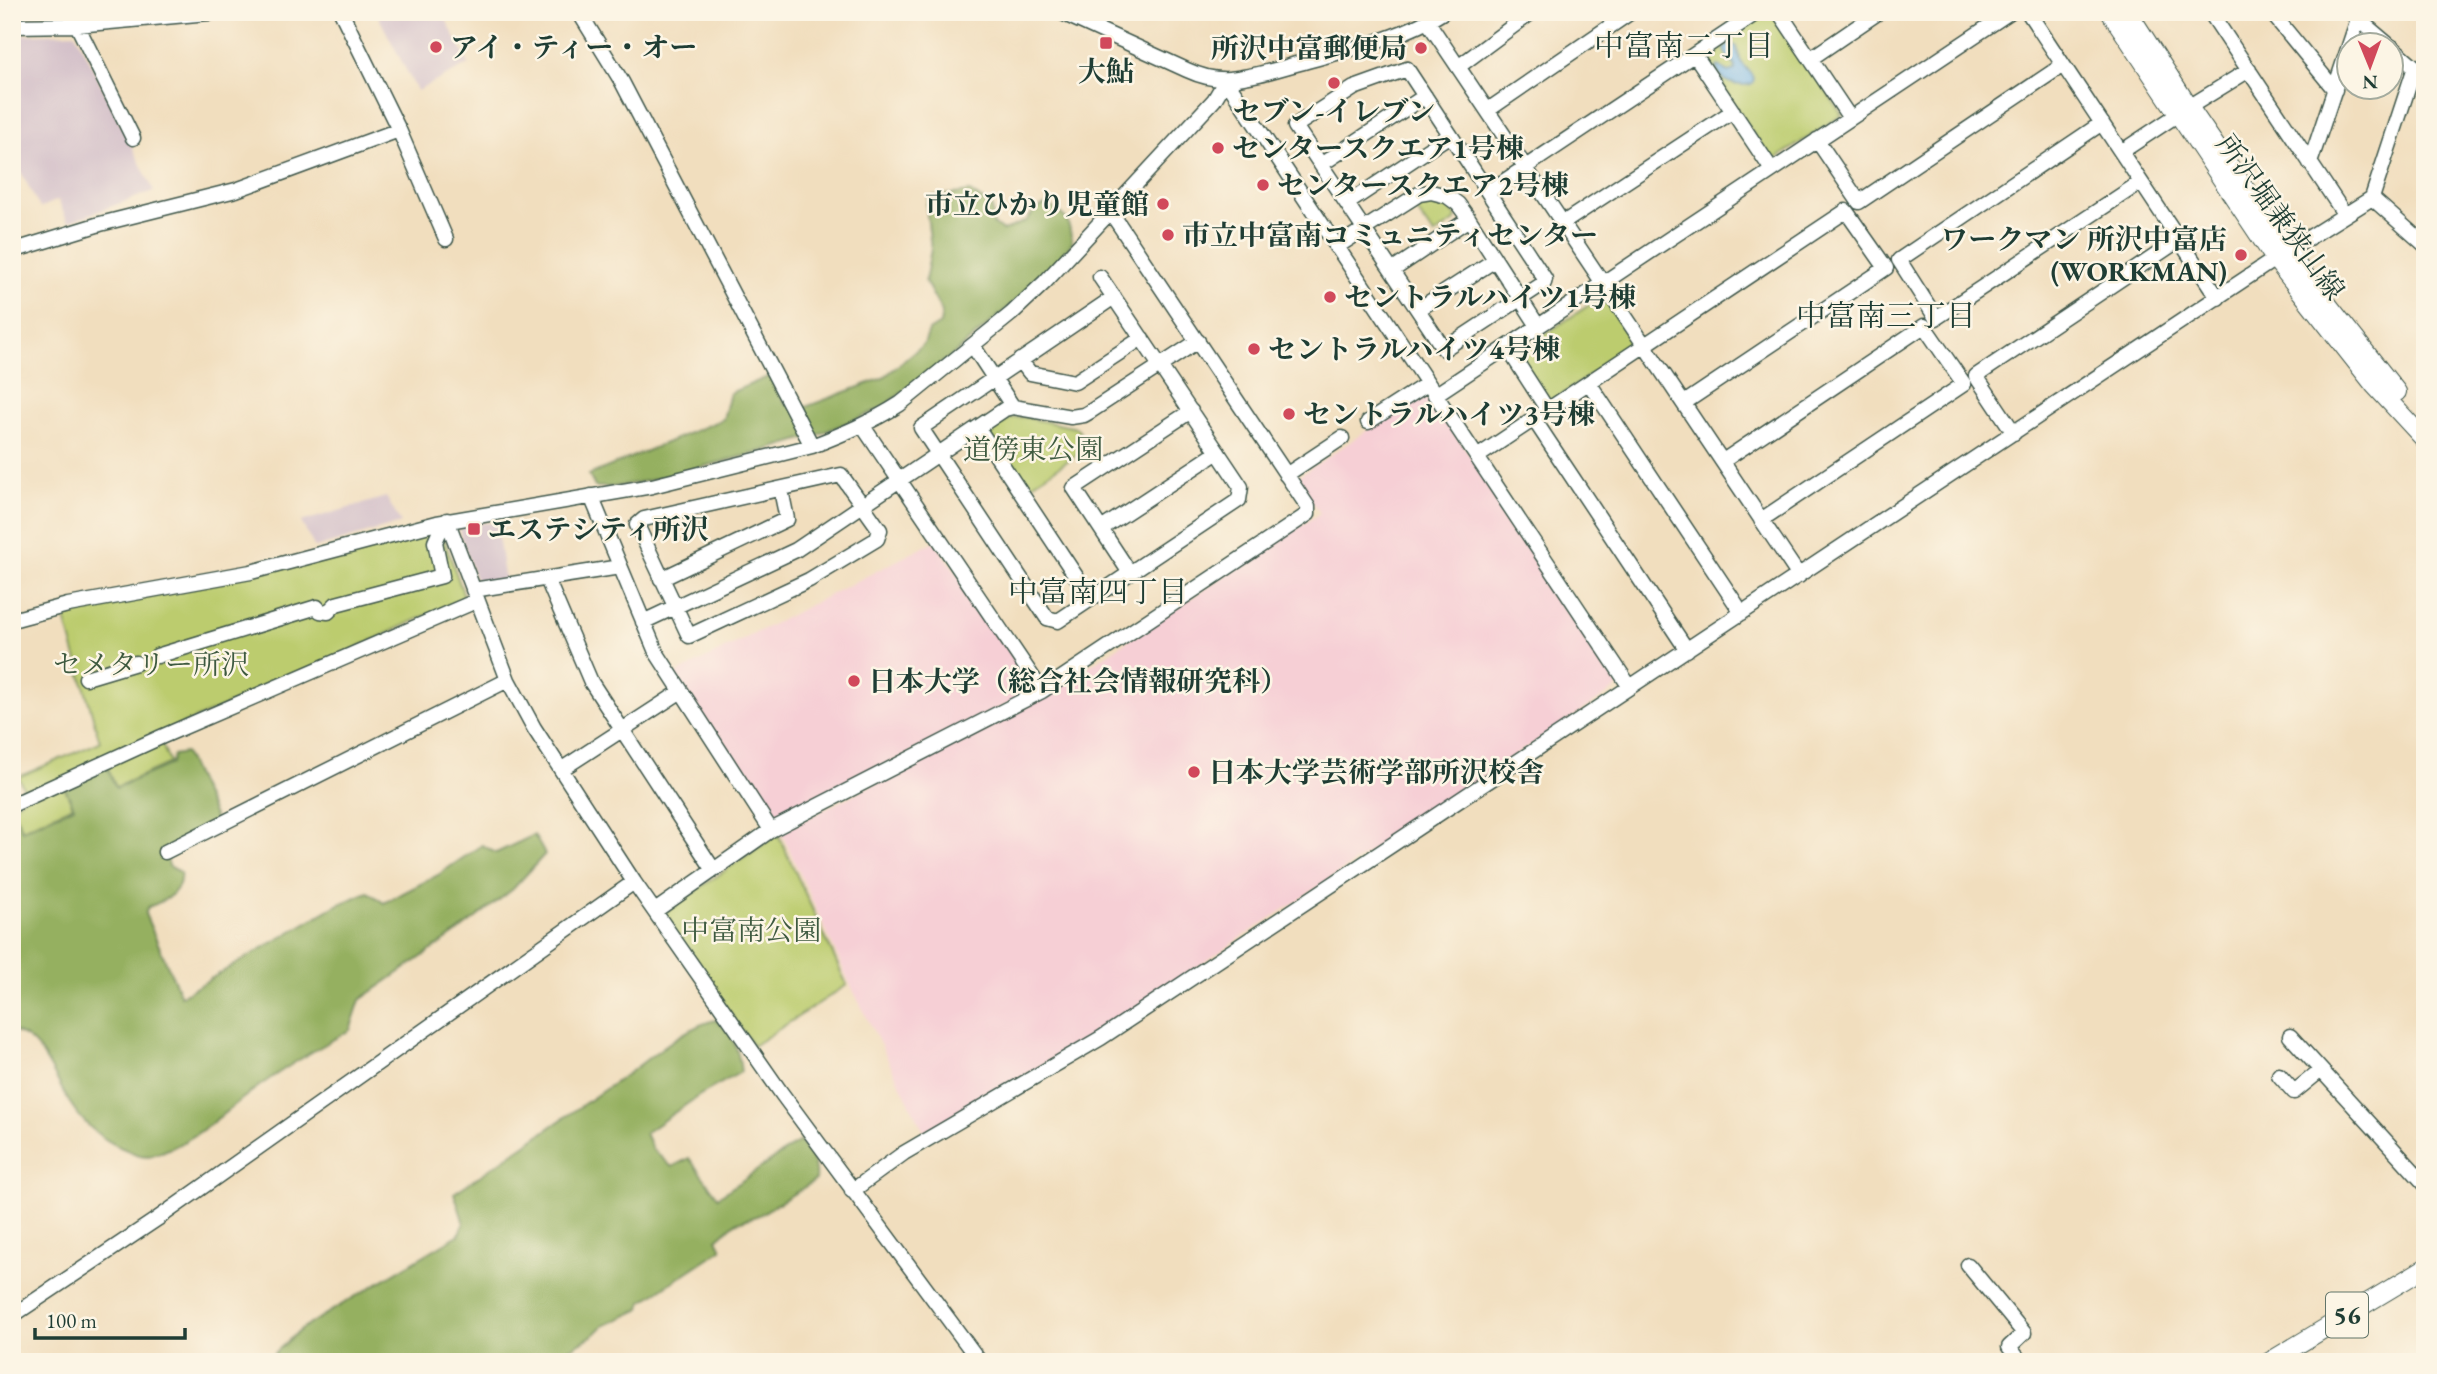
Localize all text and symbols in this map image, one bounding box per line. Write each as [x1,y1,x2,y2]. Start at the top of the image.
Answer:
district label: 中富南二丁目 [1594,26,1774,65]
place label: アイ・ティー・オー [450,29,697,65]
place label: 所沢中富郵便局 [1211,30,1407,66]
north arrow [2336,32,2406,102]
marker: 大鮎 [1098,35,1114,51]
marker: アイ・ティー・オー [428,39,444,55]
marker: 所沢中富郵便局 [1413,40,1429,56]
place label: 大鮎 [1078,53,1134,89]
text: N [2362,70,2378,95]
marker: セブン-イレブン [1326,75,1342,91]
place label: セブン-イレブン [1233,93,1435,129]
street label: 所沢堀兼狭山線 [2209,127,2353,307]
place label: センタースクエア1号棟 [1232,130,1524,166]
marker: センタースクエア1号棟 [1210,140,1226,156]
place label: センタースクエア2号棟 [1277,167,1569,203]
marker: センタースクエア2号棟 [1255,177,1271,193]
place label: 市立ひかり児童館 [925,186,1149,222]
marker: 市立ひかり児童館 [1155,196,1171,212]
place label: 市立中富南コミュニティセンター [1182,217,1598,253]
place label: ワークマン 所沢中富店 (WORKMAN) [1940,221,2227,289]
marker: 市立中富南コミュニティセンター [1160,227,1176,243]
marker: ワークマン 所沢中富店 (WORKMAN) [2233,247,2249,263]
place label: セントラルハイツ1号棟 [1344,279,1636,315]
marker: セントラルハイツ1号棟 [1322,289,1338,305]
district label: 中富南三丁目 [1796,296,1976,335]
place label: セントラルハイツ4号棟 [1268,331,1560,367]
marker: セントラルハイツ4号棟 [1246,341,1262,357]
place label: セントラルハイツ3号棟 [1303,396,1595,432]
marker: セントラルハイツ3号棟 [1281,406,1297,422]
park label: 道傍東公園 [963,431,1103,467]
place label: エステシティ所沢 [488,511,709,547]
marker: エステシティ所沢 [466,521,482,537]
district label: 中富南四丁目 [1008,572,1188,611]
park label: セメタリー所沢 [53,646,249,682]
place label: 日本大学（総合社会情報研究科） [868,663,1288,699]
marker: 日本大学（総合社会情報研究科） [846,673,862,689]
place label: 日本大学芸術学部所沢校舎 [1208,754,1544,790]
marker: 日本大学芸術学部所沢校舎 [1186,764,1202,780]
park label: 中富南公園 [681,912,821,948]
road number: 56 [2326,1292,2368,1338]
scale bar [35,1297,186,1341]
text: 100 m [46,1307,97,1334]

